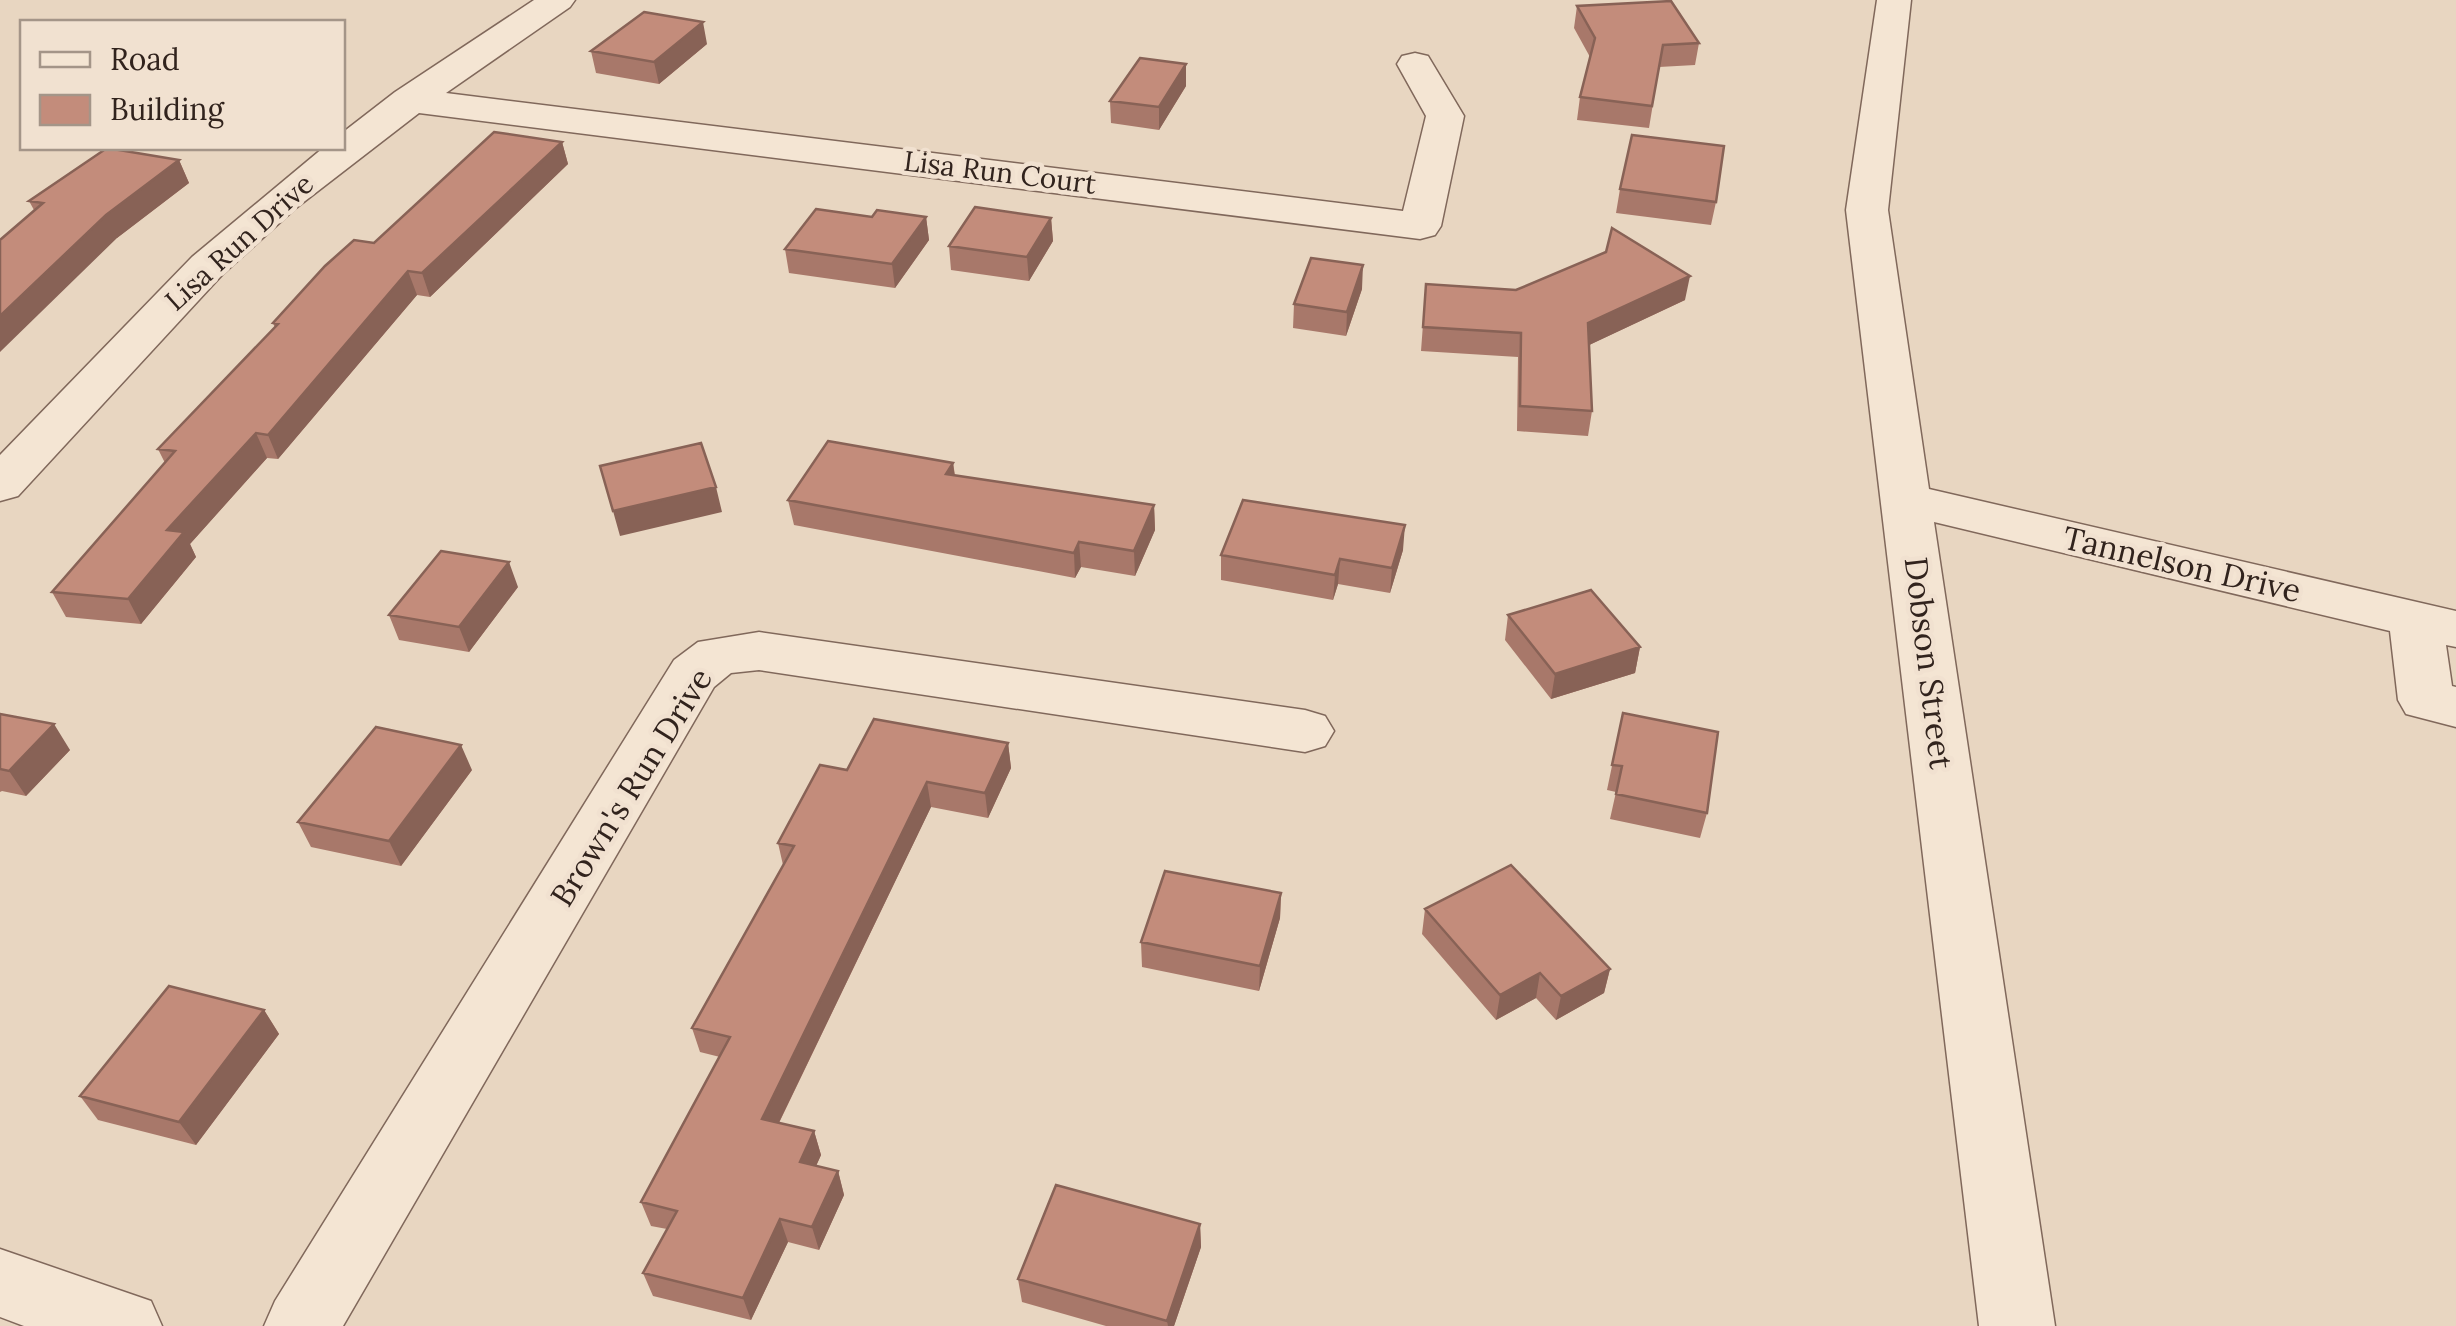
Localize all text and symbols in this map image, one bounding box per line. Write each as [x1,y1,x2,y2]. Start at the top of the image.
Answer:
legend [20,20,345,150]
text: Road [110,40,180,78]
text: Building [110,90,226,129]
street label: Lisa Run Court [902,142,1098,202]
street label: Lisa Run Drive [157,166,321,318]
street label: Tannelson Drive [2059,517,2305,611]
street label: Dobson Street [1896,555,1962,772]
street label: Brown's Run Drive [541,660,721,914]

